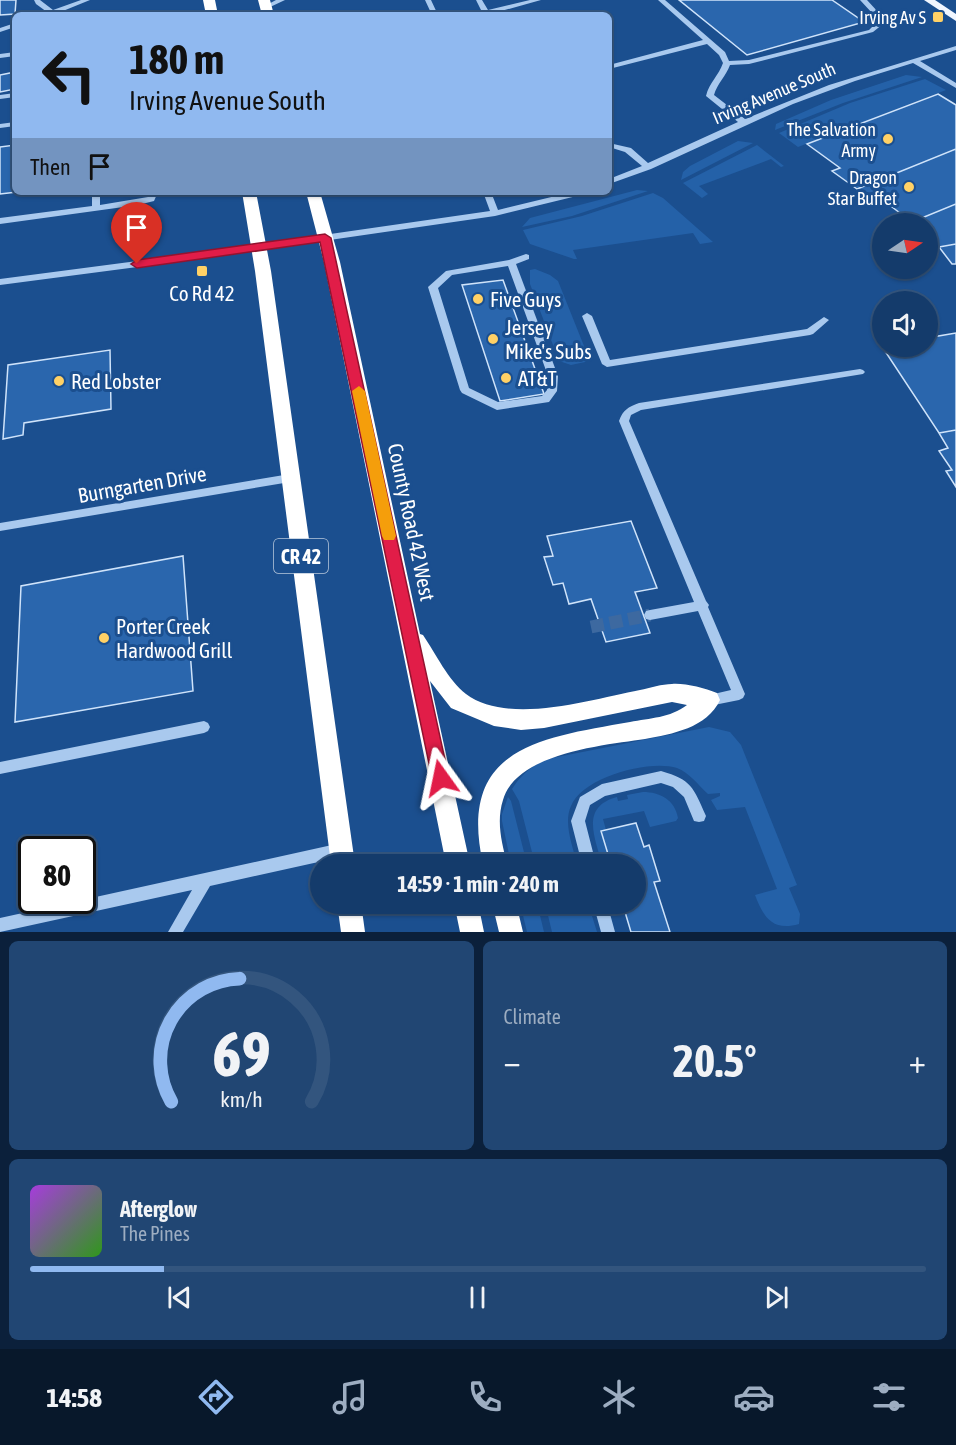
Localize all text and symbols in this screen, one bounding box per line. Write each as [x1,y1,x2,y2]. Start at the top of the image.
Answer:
place label: Irving Av S [859,7,926,28]
marker: Irving Av S [931,10,945,24]
text: 180 m [129,35,224,83]
icon: left [30,36,108,114]
street label: Irving Avenue South [709,58,839,128]
text: Irving Avenue South [129,85,326,116]
place label: The Salvation Army [786,119,876,161]
marker: The Salvation Army [881,132,895,146]
icon: arrive [83,150,116,183]
text: Then [30,154,71,180]
place label: Dragon Star Buffet [828,167,897,209]
marker: Dragon Star Buffet [902,180,916,194]
pin [111,202,162,264]
icon: arrive [120,211,153,244]
north arrow [872,213,938,279]
map controls [872,213,938,357]
marker: Co Rd 42 [195,264,209,278]
place label: Co Rd 42 [169,281,235,305]
place label: Five Guys [490,287,561,311]
button: sound [872,291,938,357]
marker: Five Guys [471,292,485,306]
place label: Jersey Mike's Subs [505,315,592,363]
marker: Jersey Mike's Subs [486,332,500,346]
place label: AT&T [518,366,557,390]
place label: Red Lobster [71,369,161,393]
marker: AT&T [499,371,513,385]
marker: Red Lobster [52,374,66,388]
street label: County Road 42 West [384,441,440,603]
street label: Burngarten Drive [76,461,208,507]
road number: CR 42 [274,539,328,573]
place label: Porter Creek Hardwood Grill [116,614,233,662]
marker: Porter Creek Hardwood Grill [97,631,111,645]
position arrow [409,746,473,810]
speed limit sign: 80 [18,836,96,914]
text: 14:59 · 1 min · 240 m [397,871,559,897]
text: Climate [504,1005,561,1028]
text: 69 [212,1018,271,1089]
text: 20.5° [673,1035,757,1087]
text: − [504,1042,521,1080]
text: + [909,1042,926,1080]
text: km/h [220,1088,263,1113]
text: Afterglow [120,1196,197,1222]
text: The Pines [120,1222,190,1245]
icon: previous [163,1281,196,1314]
icon: pause [461,1281,494,1314]
icon: next [760,1281,793,1314]
icon: directions [195,1376,237,1418]
icon: music [329,1376,371,1418]
icon: phone [464,1376,506,1418]
icon: climate [598,1376,640,1418]
icon: car [733,1376,775,1418]
icon: filters [868,1376,910,1418]
text: 14:58 [46,1382,102,1413]

